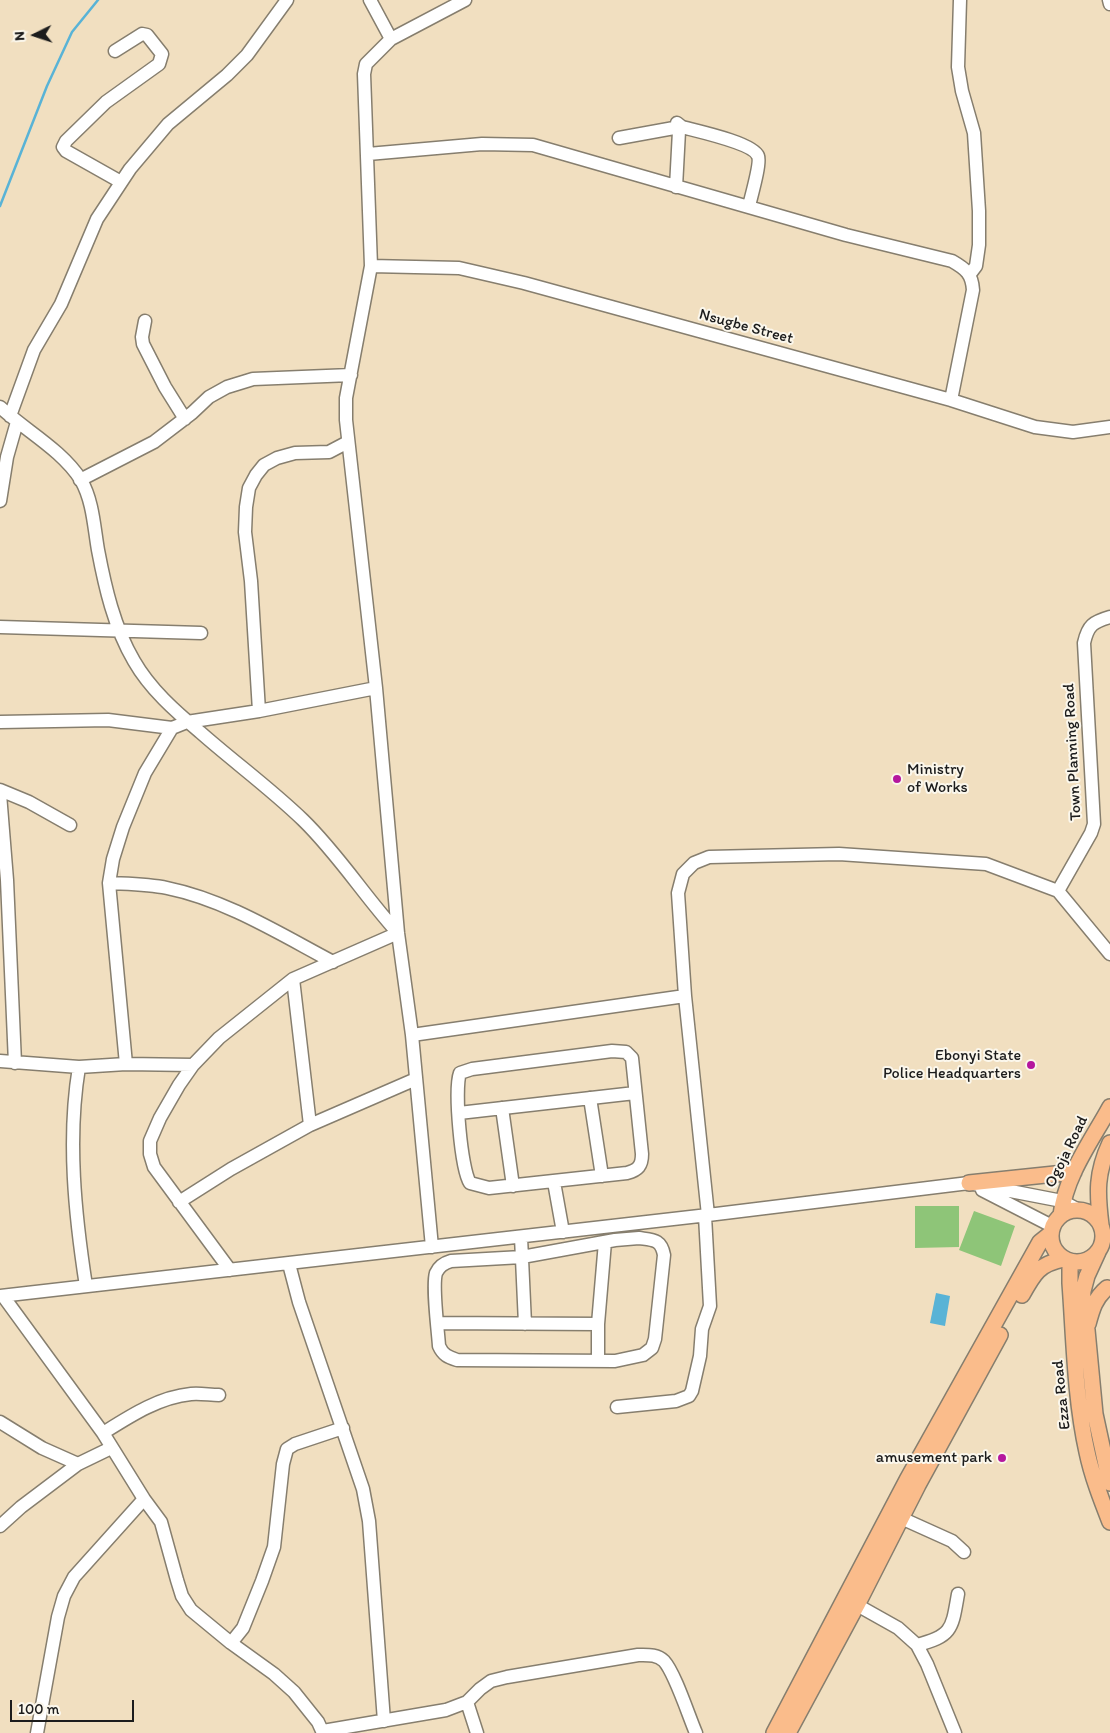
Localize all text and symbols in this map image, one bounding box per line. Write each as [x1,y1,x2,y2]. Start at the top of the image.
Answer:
north arrow [10,10,60,60]
text: N [11,31,28,41]
street label: Nsugbe Street [697,305,795,349]
street label: Town Planning Road [1060,683,1086,821]
place label: Ministry of Works [907,760,968,798]
marker: Ministry of Works [891,773,903,785]
place label: Ebonyi State Police Headquarters [883,1046,1021,1084]
marker: Ebonyi State Police Headquarters [1025,1059,1037,1071]
street label: Ogoja Road [1041,1113,1093,1191]
street label: Ezza Road [1049,1359,1075,1431]
place label: amusement park [876,1448,992,1468]
marker: amusement park [996,1452,1008,1464]
scale bar [12,1690,136,1722]
text: 100 m [18,1700,59,1718]

